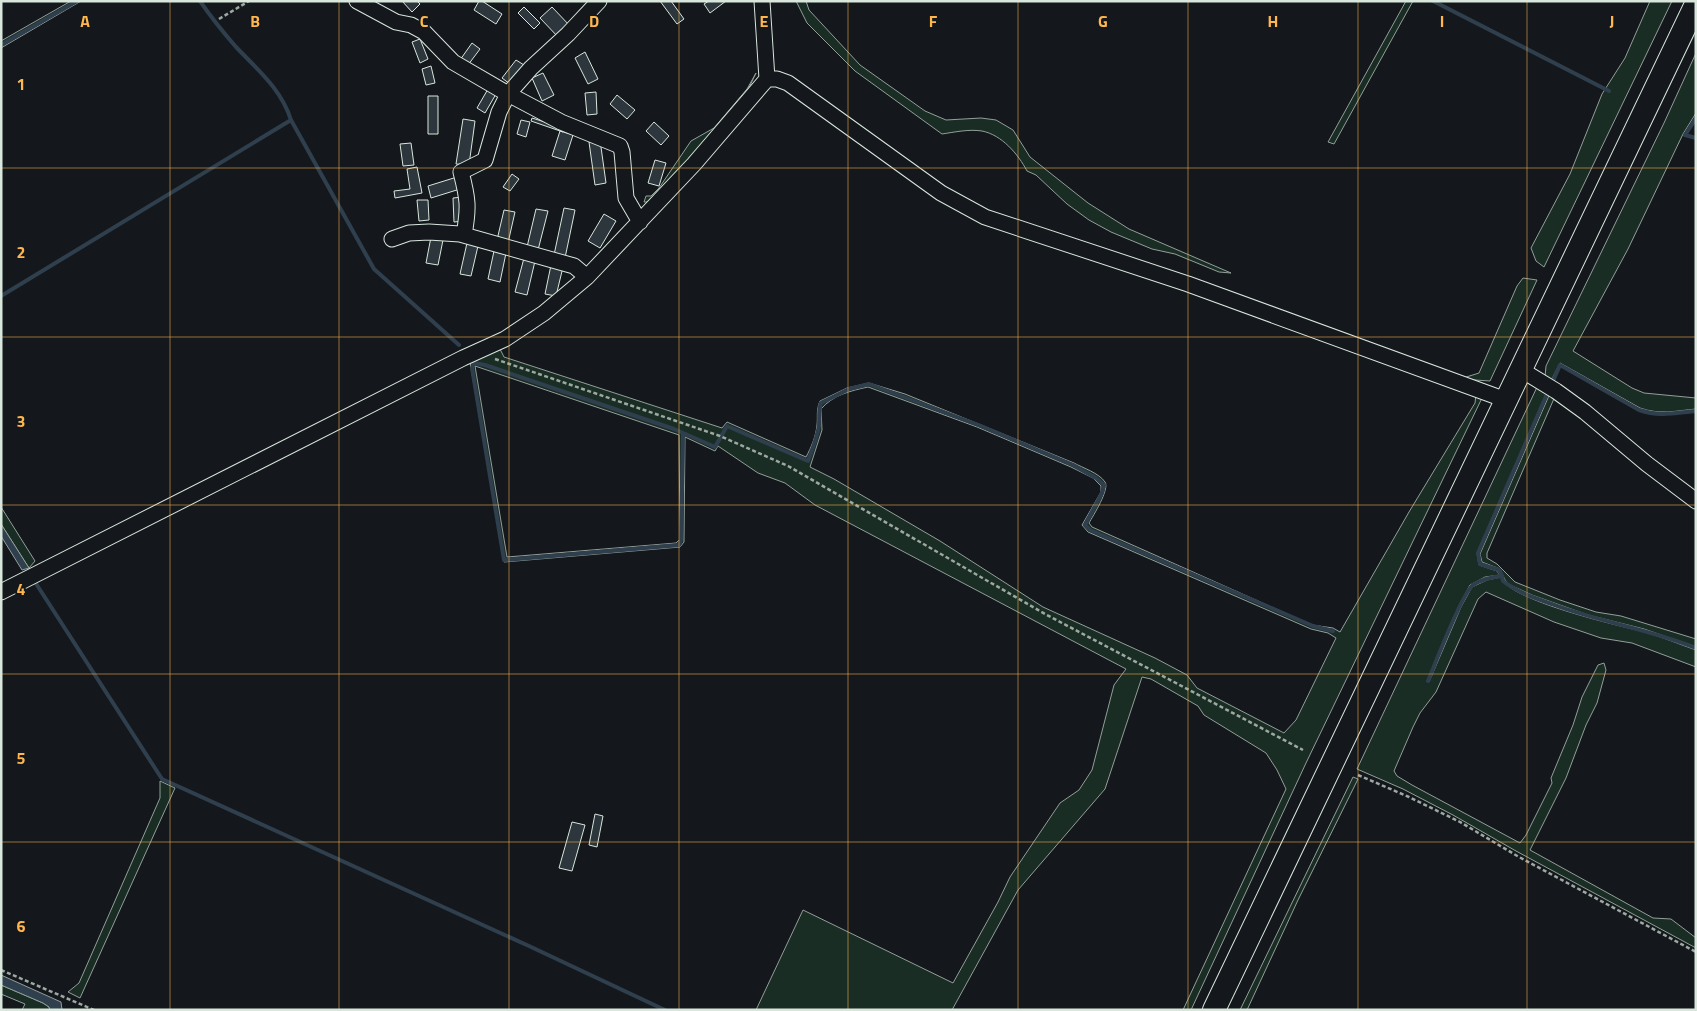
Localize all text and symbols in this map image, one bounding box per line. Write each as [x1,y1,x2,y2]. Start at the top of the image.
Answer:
text: A [80,9,90,33]
text: B [250,9,260,33]
text: C [420,9,429,33]
text: D [589,9,599,33]
text: E [760,9,769,33]
text: F [929,9,938,33]
text: G [1098,9,1108,33]
text: H [1268,9,1278,33]
text: I [1440,9,1444,33]
text: J [1610,9,1614,33]
text: 1 [17,72,25,96]
text: 2 [17,240,25,264]
text: 3 [17,409,25,433]
text: 4 [17,577,26,601]
text: 5 [17,746,26,770]
text: 6 [17,914,26,938]

